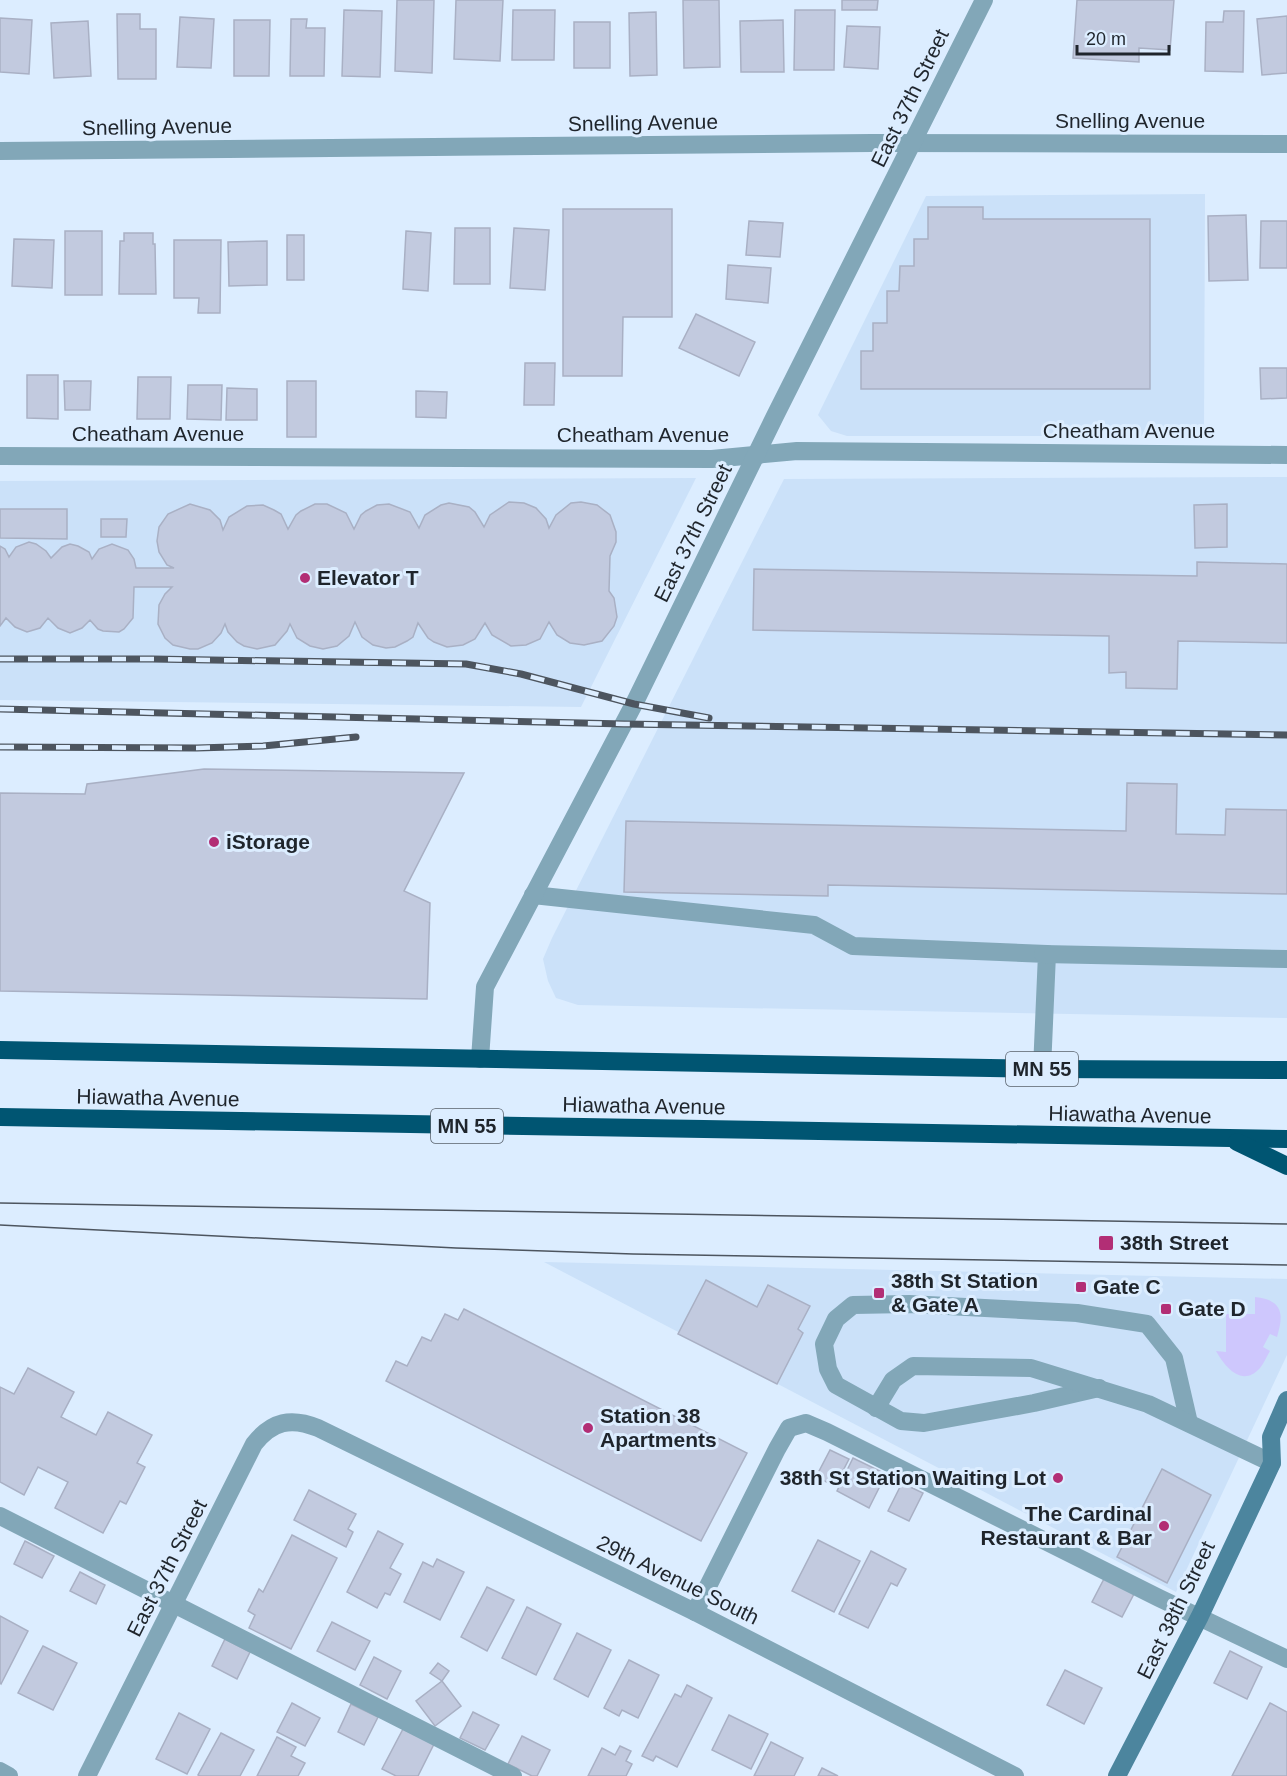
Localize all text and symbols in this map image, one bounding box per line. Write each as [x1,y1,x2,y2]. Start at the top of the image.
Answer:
scale bar [1077,18,1168,56]
street label: East 37th Street [866,25,953,170]
text: 20 m [1086,29,1126,49]
street label: Snelling Avenue [1055,109,1205,132]
street label: Snelling Avenue [568,110,718,135]
street label: Snelling Avenue [82,114,232,139]
street label: Cheatham Avenue [1043,419,1215,442]
street label: Cheatham Avenue [72,422,244,445]
street label: Cheatham Avenue [557,423,729,446]
street label: East 37th Street [649,460,736,605]
place label: Elevator T [317,566,419,589]
marker: Elevator T [298,571,312,585]
place label: iStorage [226,830,310,853]
marker: iStorage [207,835,221,849]
road number: MN 55 [1006,1052,1078,1086]
street label: Hiawatha Avenue [76,1085,240,1110]
street label: Hiawatha Avenue [562,1093,726,1118]
street label: Hiawatha Avenue [1048,1102,1212,1127]
road number: MN 55 [431,1109,503,1143]
place label: 38th Street [1120,1231,1229,1254]
marker: 38th Street [1097,1234,1115,1252]
place label: 38th St Station & Gate A [891,1269,1038,1316]
place label: Gate C [1093,1275,1161,1298]
marker: Gate C [1074,1280,1088,1294]
marker: 38th St Station & Gate A [872,1286,886,1300]
place label: Gate D [1178,1297,1246,1320]
marker: Gate D [1159,1302,1173,1316]
place label: Station 38 Apartments [600,1404,717,1451]
marker: Station 38 Apartments [581,1421,595,1435]
place label: 38th St Station Waiting Lot [780,1466,1046,1489]
marker: 38th St Station Waiting Lot [1051,1471,1065,1485]
street label: East 37th Street [122,1495,211,1640]
place label: The Cardinal Restaurant & Bar [980,1502,1152,1549]
marker: The Cardinal Restaurant & Bar [1157,1519,1171,1533]
street label: 29th Avenue South [594,1530,763,1629]
street label: East 38th Street [1132,1537,1219,1682]

